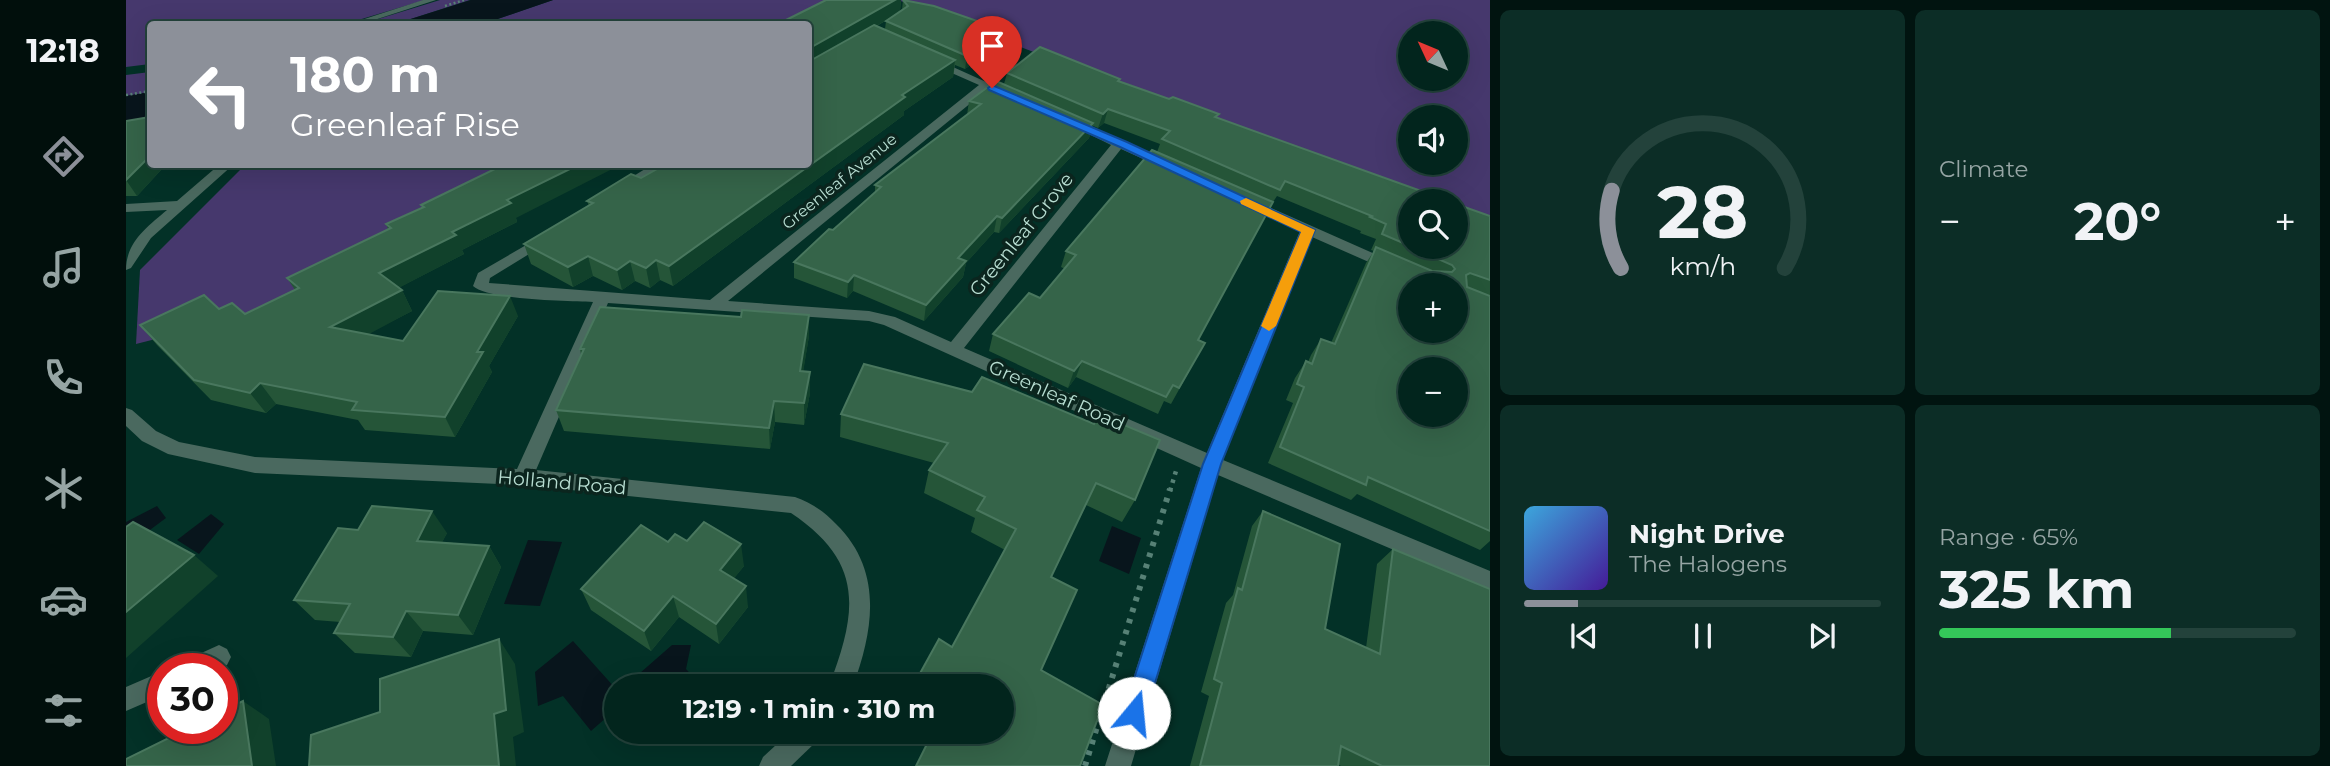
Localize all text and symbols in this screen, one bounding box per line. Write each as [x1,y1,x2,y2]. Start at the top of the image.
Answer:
pin [962,16,1022,88]
north arrow [1398,21,1468,91]
map controls [1398,21,1468,427]
icon: arrive [973,27,1011,65]
text: 12:18 [26,31,100,70]
text: 180 m [290,45,440,104]
icon: left [175,49,266,140]
text: Greenleaf Rise [290,105,520,144]
button: sound [1398,105,1468,175]
street label: Greenleaf Avenue [778,129,900,233]
icon: directions [39,132,88,181]
text: Climate [1939,155,2028,183]
street label: Greenleaf Grove [965,168,1078,301]
text: 28 [1657,169,1748,257]
button: search [1398,189,1468,259]
text: 20° [2074,190,2161,253]
text: − [1939,198,1961,245]
text: + [2274,198,2296,245]
icon: music [39,243,88,292]
text: km/h [1669,251,1736,281]
button: + [1398,273,1468,343]
icon: phone [39,353,88,402]
street label: Greenleaf Road [985,355,1128,436]
button: − [1398,357,1468,427]
icon: climate [39,464,88,513]
street label: Holland Road [497,465,627,500]
text: Night Drive [1629,518,1785,550]
text: Range · 65% [1939,523,2078,551]
text: The Halogens [1629,550,1787,578]
text: 325 km [1939,558,2134,621]
icon: car [39,575,88,624]
icon: previous [1565,617,1603,655]
icon: pause [1684,617,1722,655]
icon: next [1803,617,1841,655]
speed limit sign: 30 [147,653,238,744]
position arrow [1097,676,1171,750]
icon: filters [39,686,88,735]
text: 12:19 · 1 min · 310 m [683,693,935,725]

